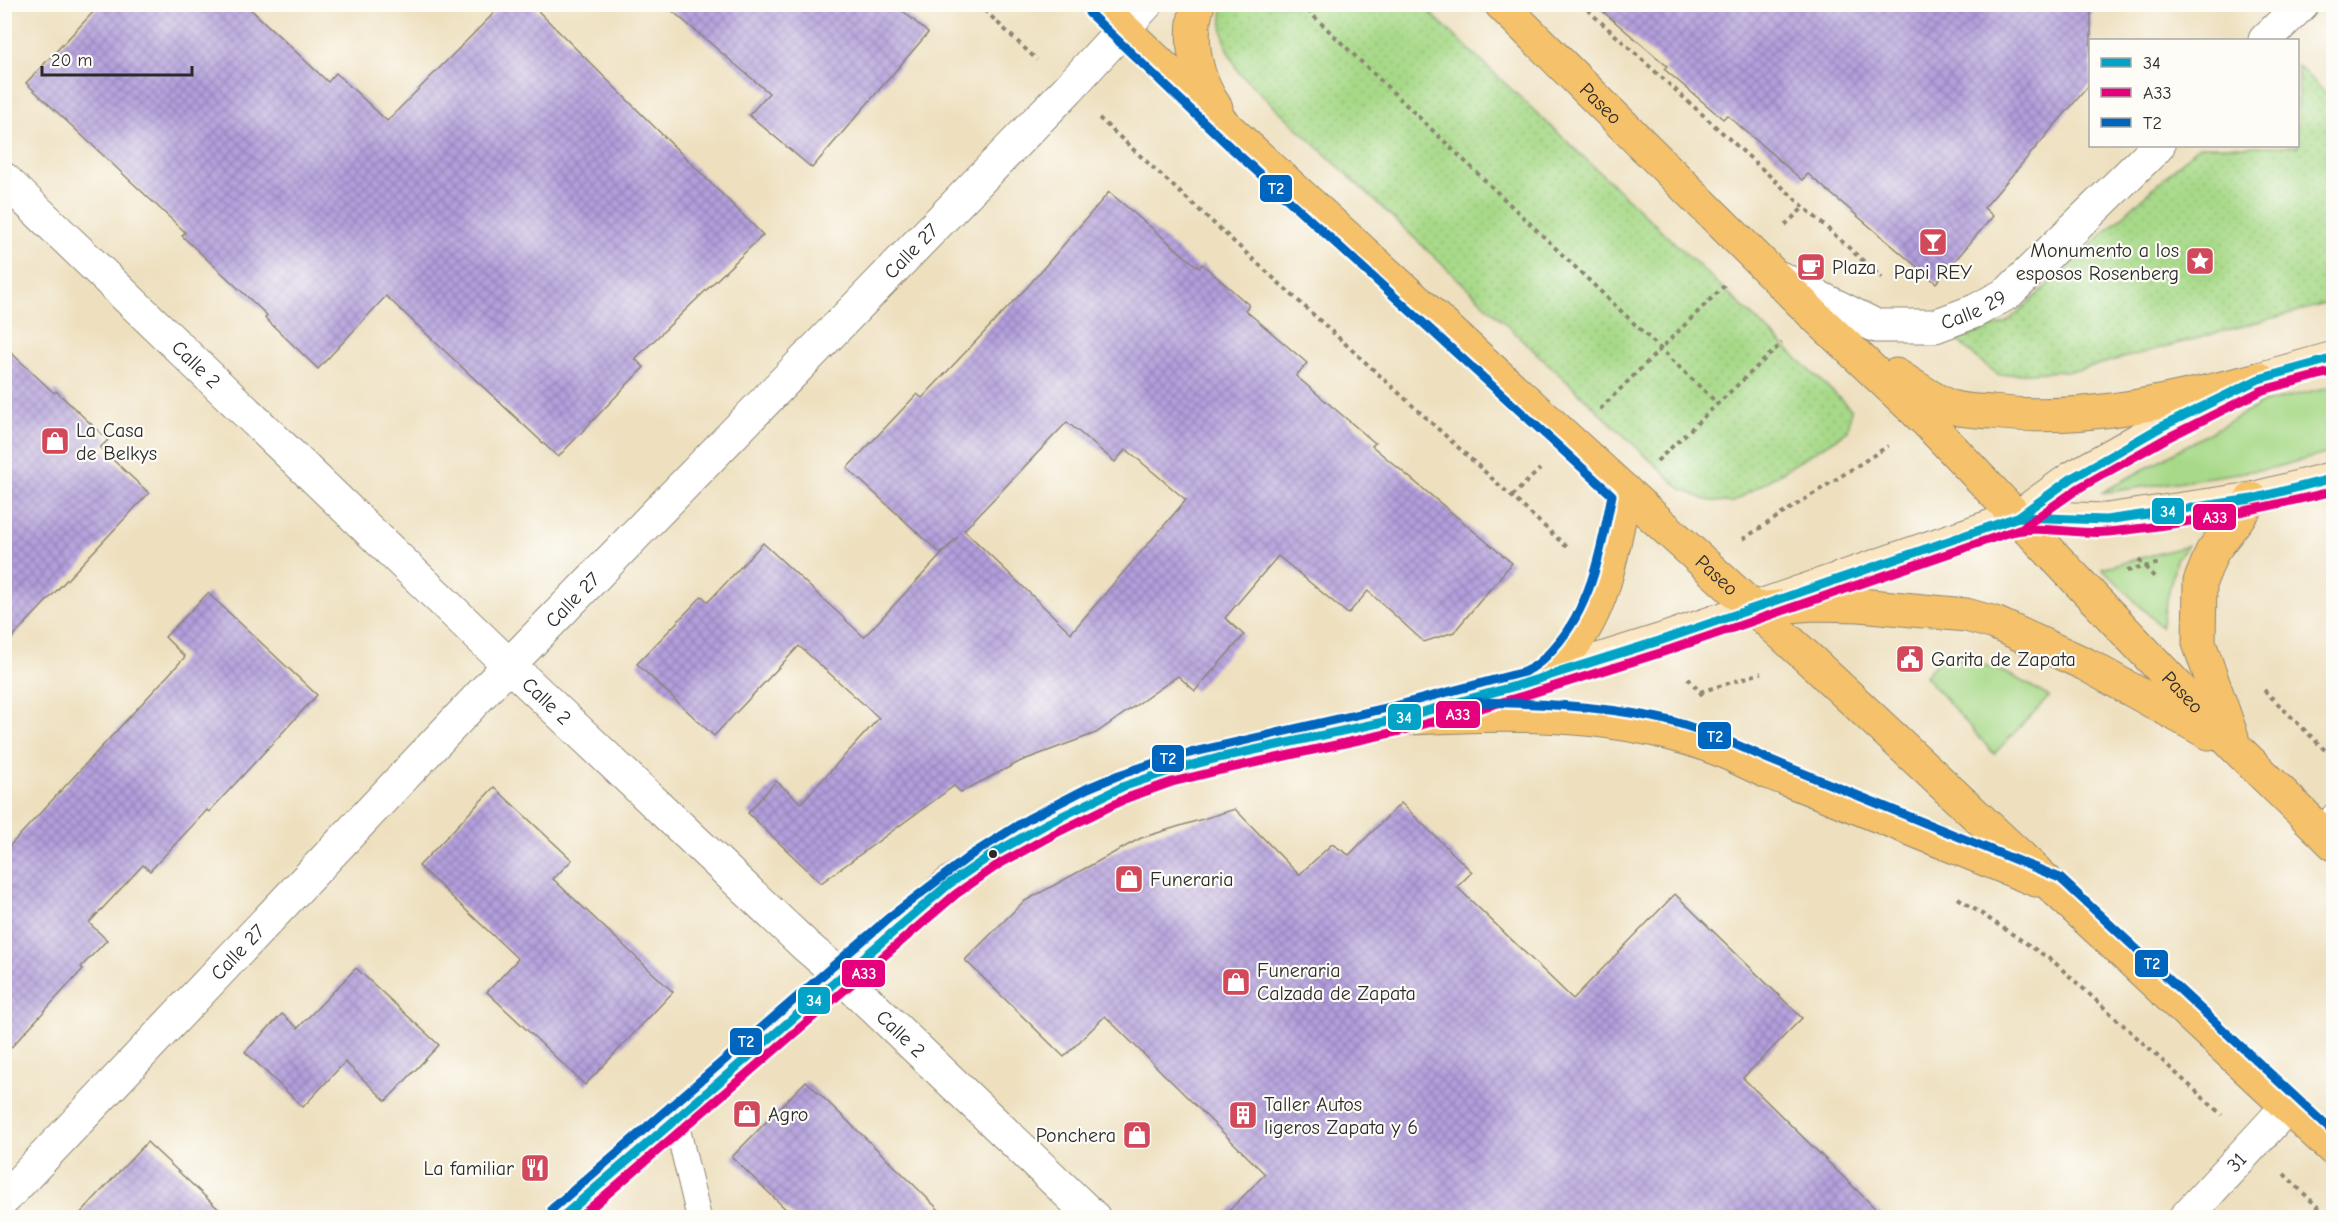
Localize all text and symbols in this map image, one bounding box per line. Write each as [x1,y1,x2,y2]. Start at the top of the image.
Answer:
scale bar [42,39,192,77]
legend [2089,39,2299,147]
text: 20 m [51,50,92,71]
text: 34 [2143,53,2161,74]
street label: Paseo [1575,78,1627,129]
text: A33 [2143,83,2172,104]
text: T2 [2143,113,2162,134]
line badge: T2 [1259,174,1293,203]
text: T2 [1268,180,1284,198]
street label: Calle 27 [879,218,943,283]
bar icon: Papi REY [1917,226,1949,258]
place label: Monumento a los esposos Rosenberg [2016,239,2179,285]
place icon: Monumento a los esposos Rosenberg [2184,245,2216,277]
cafe icon: Plaza [1795,251,1827,283]
place label: Plaza [1832,256,1876,279]
place label: Papi REY [1894,261,1972,284]
street label: Calle 29 [1938,285,2010,334]
street label: Calle 2 [167,336,225,393]
place label: La Casa de Belkys [76,419,157,465]
shop icon: La Casa de Belkys [39,425,71,457]
line badge: 34 [2151,497,2185,525]
text: 34 [2160,503,2176,521]
line badge: A33 [2192,503,2237,531]
text: A33 [2203,509,2227,527]
street label: Paseo [1691,550,1743,600]
street label: Calle 27 [540,567,605,632]
public building icon: Garita de Zapata [1894,643,1926,675]
place label: Garita de Zapata [1931,648,2076,671]
street label: Paseo [2158,666,2208,718]
street label: Calle 2 [518,672,576,729]
line badge: A33 [1435,700,1481,729]
line badge: 34 [1387,703,1422,731]
text: A33 [1446,706,1470,724]
text: 34 [1396,709,1412,727]
line badge: T2 [1697,721,1732,750]
text: T2 [1707,728,1723,746]
line badge: T2 [1151,744,1185,773]
text: T2 [1160,750,1176,768]
unlabelled marker [987,848,999,860]
shop icon: Funeraria [1113,863,1145,895]
place label: Funeraria [1150,868,1234,891]
street label: Calle 27 [206,919,270,985]
line badge: T2 [2134,949,2169,978]
text: T2 [2144,955,2160,973]
line badge: A33 [841,959,886,988]
place label: Funeraria Calzada de Zapata [1257,959,1416,1005]
text: A33 [852,965,876,983]
shop icon: Funeraria Calzada de Zapata [1220,966,1252,998]
line badge: 34 [797,986,831,1015]
text: 34 [806,992,822,1010]
street label: Calle 2 [872,1005,930,1062]
line badge: T2 [729,1027,763,1056]
text: T2 [738,1033,754,1051]
place label: Taller Autos ligeros Zapata y 6 [1264,1093,1418,1139]
shop icon: Agro [731,1098,763,1130]
building icon: Taller Autos ligeros Zapata y 6 [1227,1099,1259,1131]
place label: Agro [768,1103,808,1126]
shop icon: Ponchera [1121,1119,1153,1151]
place label: Ponchera [1036,1124,1116,1147]
street label: 31 [2222,1148,2251,1176]
restaurant icon: La familiar [519,1152,551,1184]
place label: La familiar [424,1157,514,1180]

